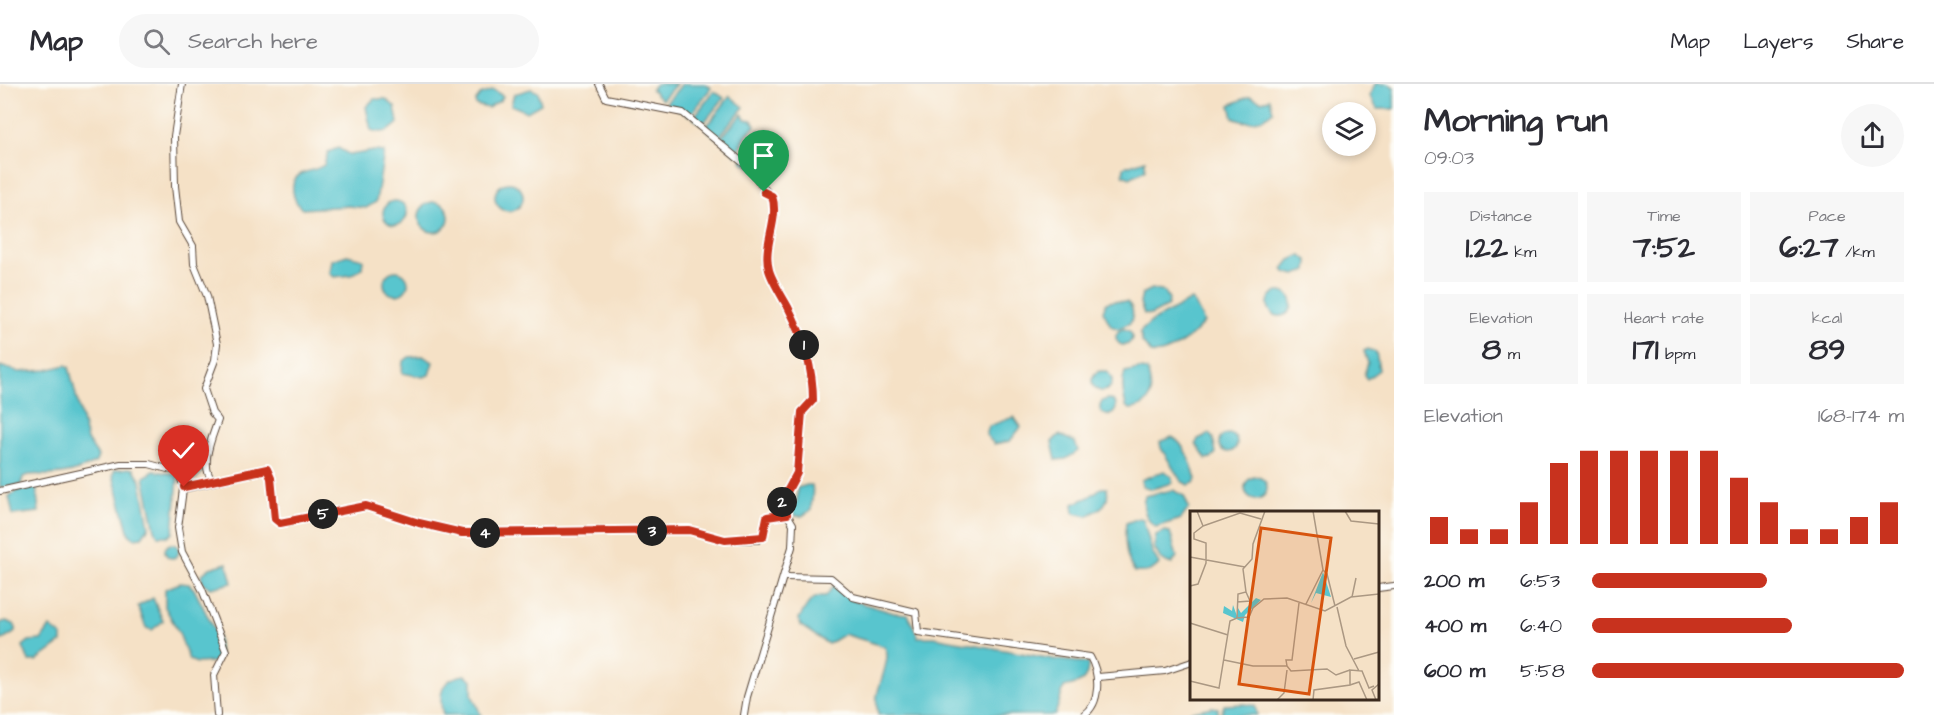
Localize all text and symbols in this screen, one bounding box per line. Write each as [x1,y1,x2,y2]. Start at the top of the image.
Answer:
search box [119,14,539,68]
text: Map [30,22,83,61]
icon: search [140,25,173,58]
text: Search here [188,26,318,57]
text: Map [1670,27,1710,56]
text: Layers [1743,27,1813,56]
text: Share [1846,27,1904,56]
text: Morning run [1424,98,1608,144]
map controls [1322,102,1376,156]
button: layers [1322,102,1376,156]
button: share [1841,104,1904,167]
pin [738,130,789,192]
icon: arrive [747,139,780,172]
text: 09:03 [1424,144,1474,172]
text: Distance [1470,205,1532,227]
text: Time [1647,205,1681,227]
text: Pace [1808,205,1846,227]
text: 1.22 [1465,227,1508,269]
text: 7:52 [1633,227,1695,269]
text: 6:27 [1779,227,1839,269]
text: km [1508,241,1537,263]
text: /km [1839,241,1875,263]
text: Elevation [1470,307,1532,329]
text: Heart rate [1624,307,1704,329]
text: kcal [1812,307,1842,329]
text: 8 [1482,329,1501,371]
text: 171 [1633,329,1659,371]
text: 89 [1809,329,1845,371]
pin: 1 [789,330,819,360]
text: 1 [803,334,805,356]
text: m [1501,343,1520,365]
text: bpm [1659,343,1695,365]
text: Elevation [1424,402,1503,430]
text: 168–174 m [1818,402,1904,430]
pin [158,425,209,487]
icon: check [167,434,200,467]
pin: 2 [767,487,797,517]
text: 2 [777,491,787,513]
pin: 5 [308,499,338,529]
text: 5 [317,503,329,525]
inset map [1190,511,1379,700]
pin: 3 [637,516,667,546]
pin: 4 [470,518,500,548]
text: 3 [648,520,656,542]
text: 4 [480,522,490,544]
text: 200 m [1424,567,1484,595]
text: 6:53 [1520,567,1560,595]
text: 400 m [1424,612,1486,640]
text: 6:40 [1520,612,1562,640]
text: 600 m [1424,657,1485,685]
text: 5:58 [1520,657,1565,685]

